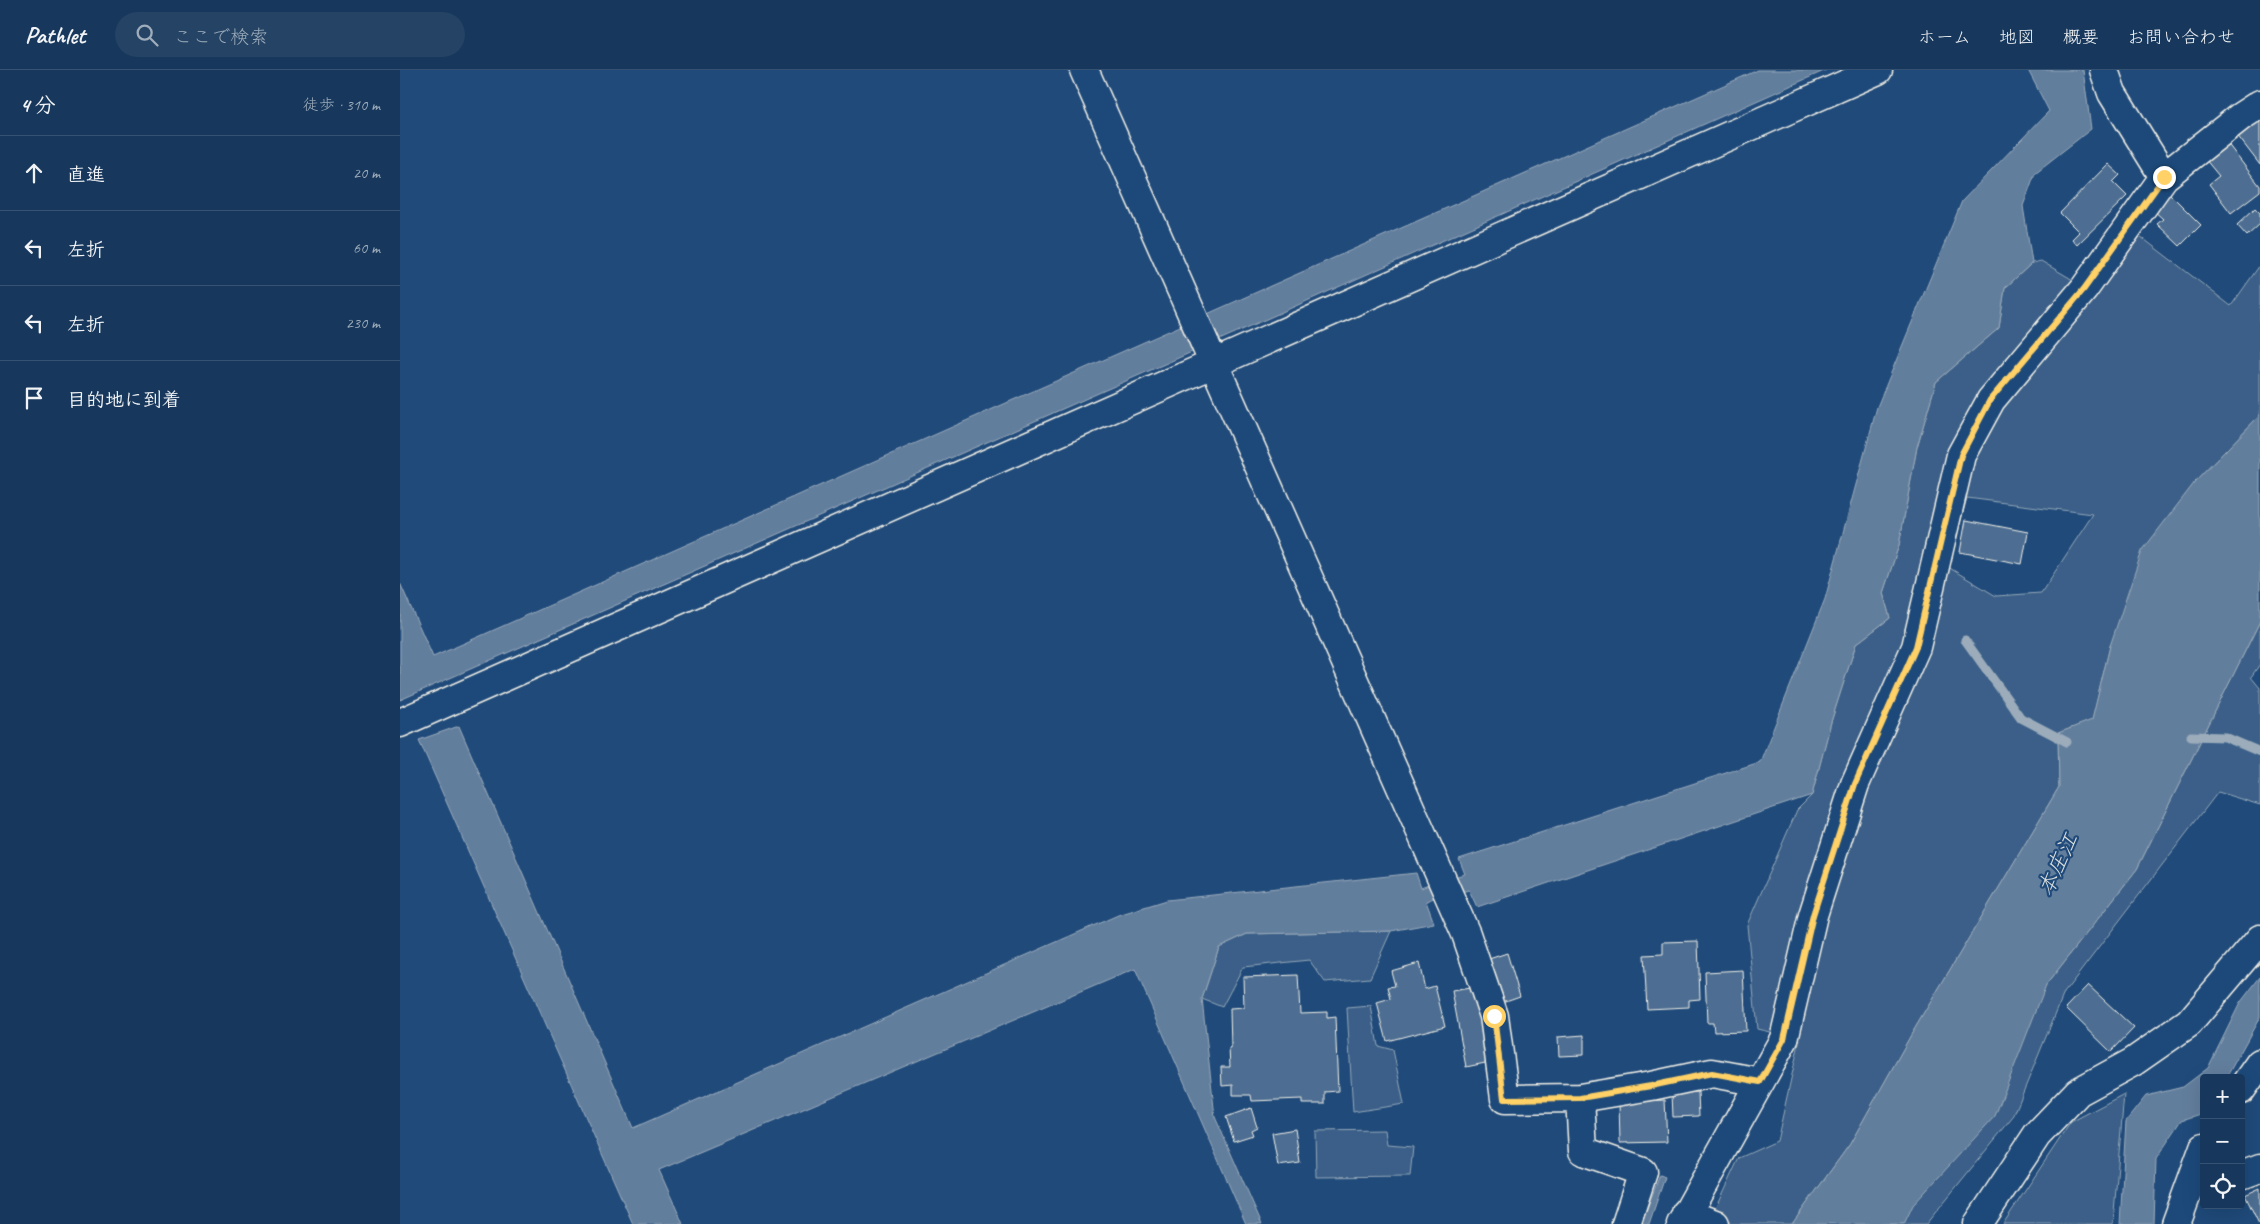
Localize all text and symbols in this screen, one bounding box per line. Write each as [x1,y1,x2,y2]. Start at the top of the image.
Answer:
search box [115,12,465,57]
text: Pathlet [25,20,85,50]
icon: search [133,21,161,49]
text: ここで検索 [173,25,268,49]
text: ホーム [1918,26,1971,48]
text: 地図 [1999,26,2035,48]
text: 概要 [2063,26,2099,48]
text: お問い合わせ [2127,26,2235,48]
text: 4 分 [20,92,56,118]
text: 徒歩 · 310 m [303,95,380,115]
icon: ahead [20,159,48,187]
text: 直進 [67,163,105,187]
text: 20 m [353,163,380,183]
route end [2153,166,2176,189]
icon: left [20,234,48,262]
text: 左折 [67,238,105,262]
text: 60 m [353,238,380,258]
icon: left [20,309,48,337]
text: 左折 [67,313,105,337]
text: 230 m [346,313,380,333]
icon: arrive [20,384,48,412]
text: 目的地に到着 [67,388,181,412]
water label: 本庄江 [2031,828,2085,900]
route start [1483,1005,1506,1028]
map controls [2200,1074,2245,1209]
button: + [2200,1074,2245,1119]
button: − [2200,1119,2245,1164]
button: locate [2200,1164,2245,1209]

